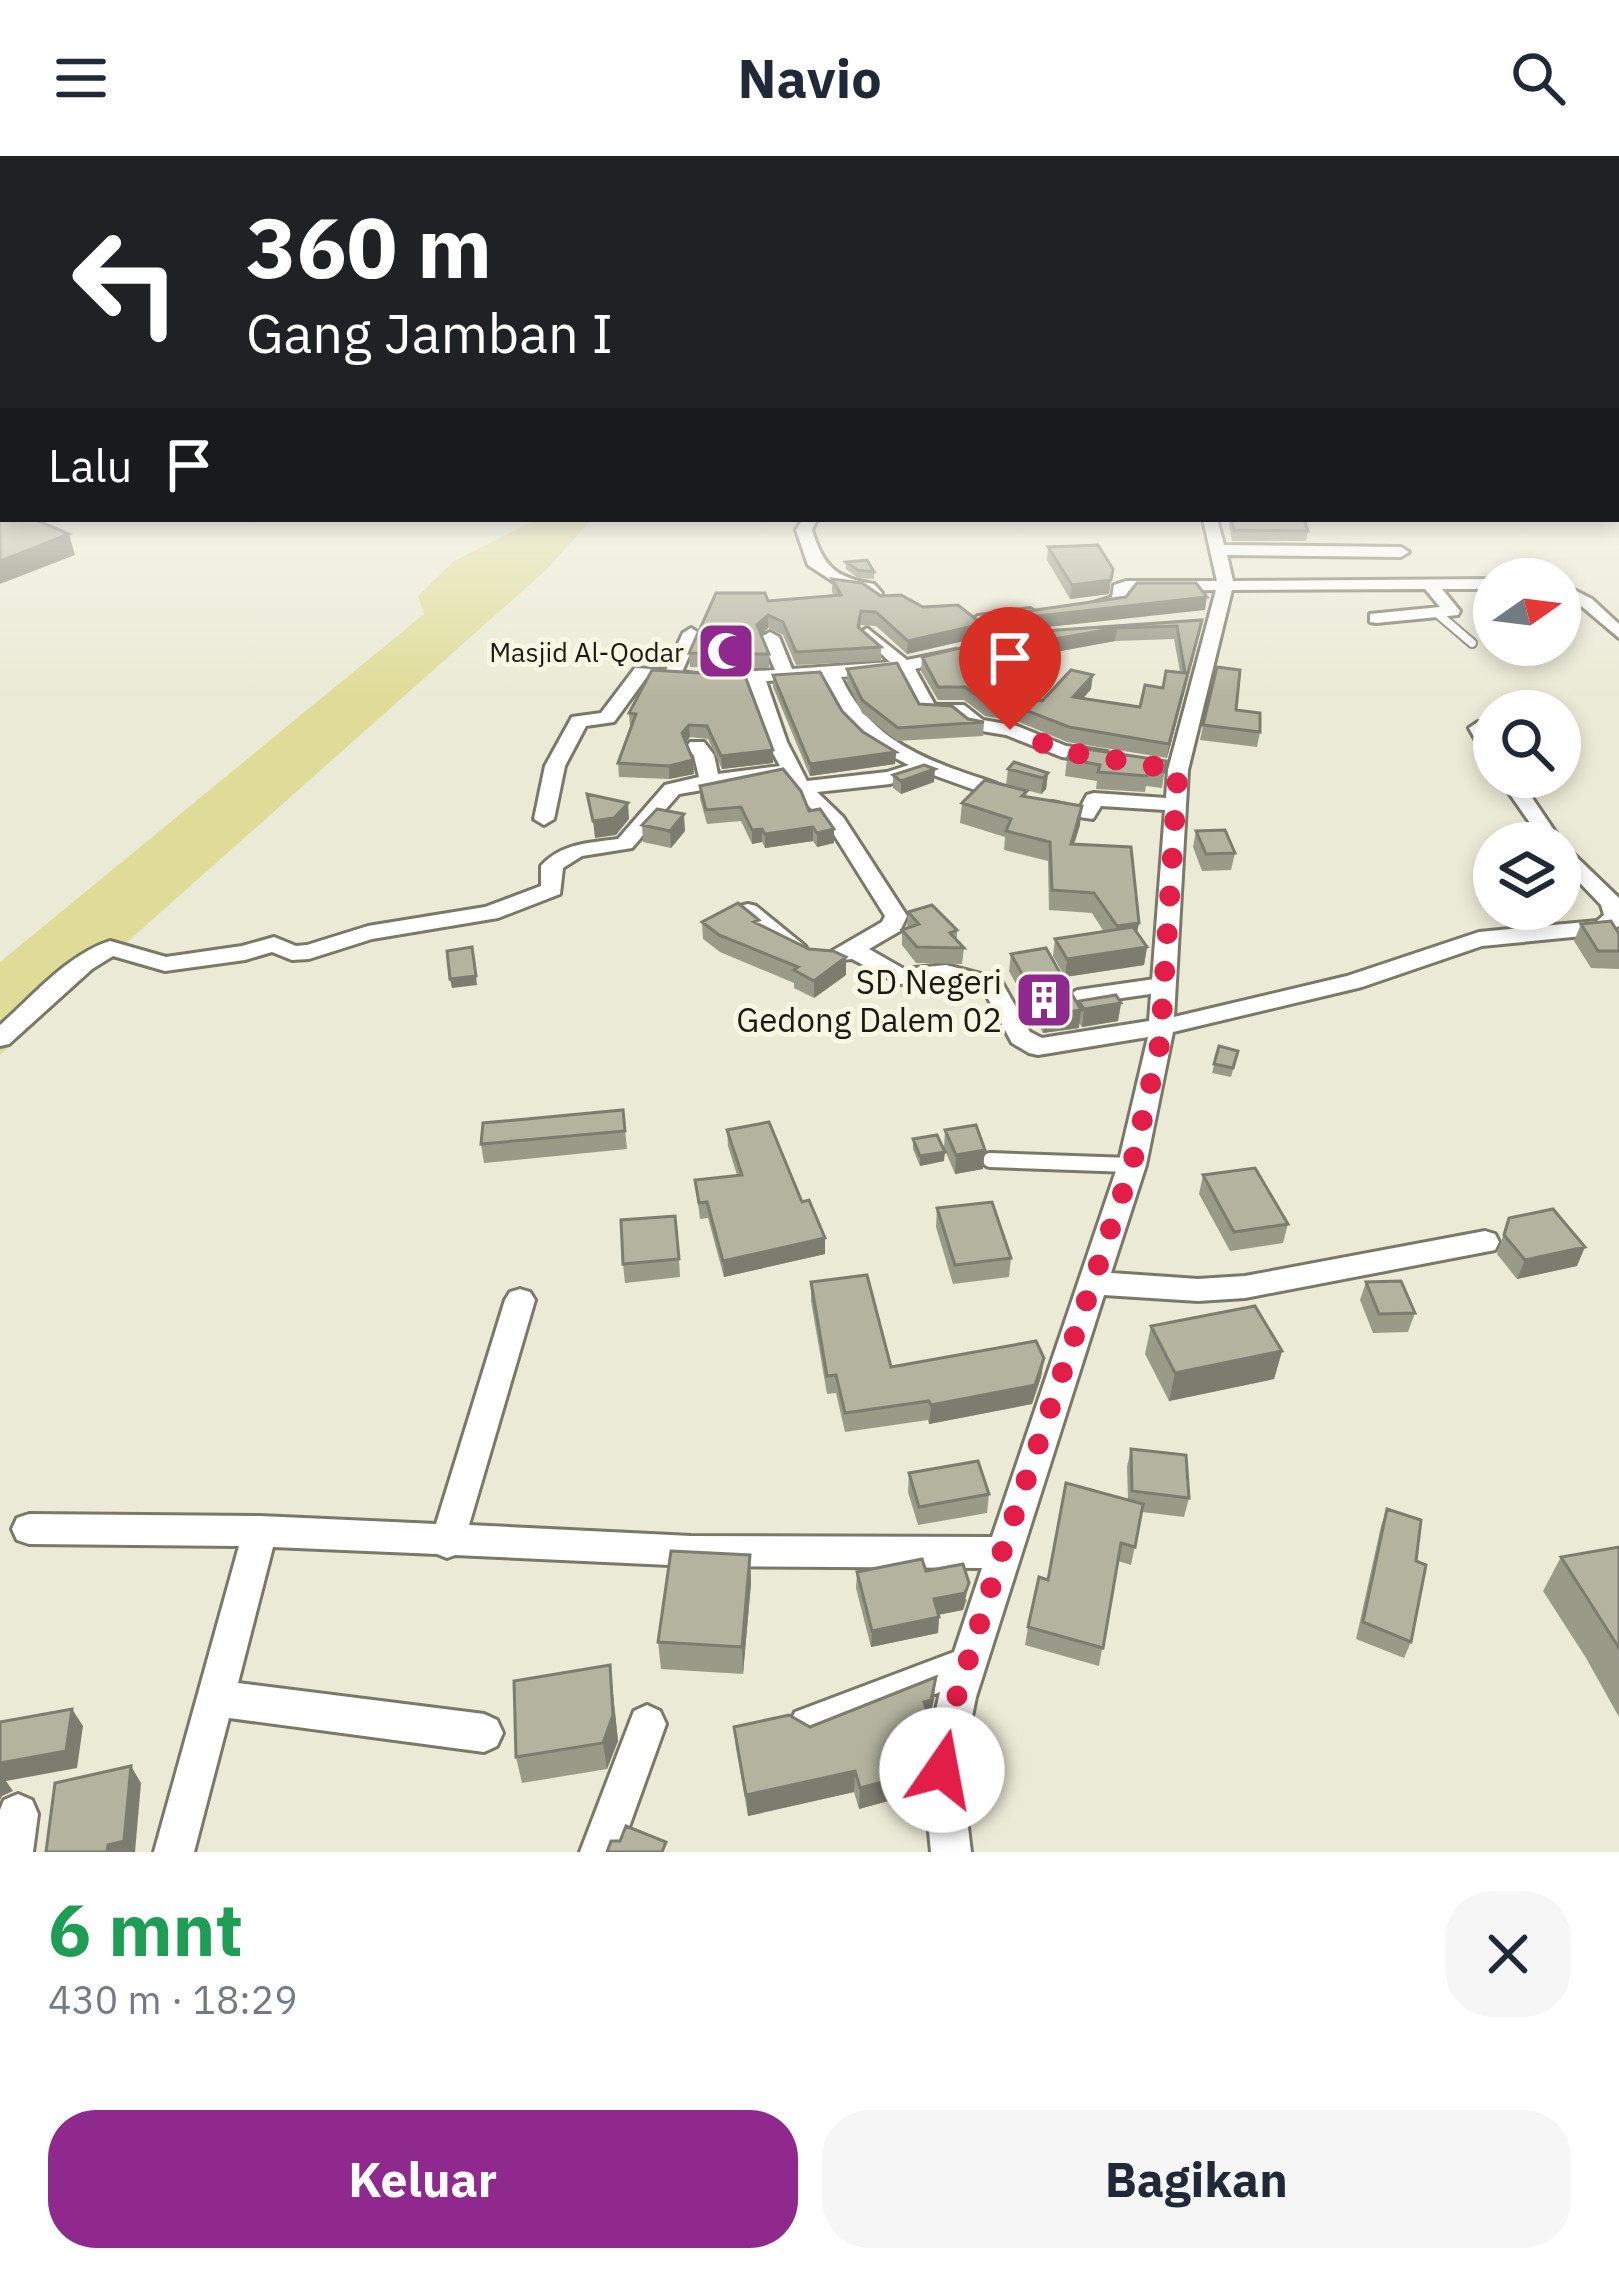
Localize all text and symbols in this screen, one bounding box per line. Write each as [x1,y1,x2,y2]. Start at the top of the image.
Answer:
text: Navio [737,43,882,113]
icon: menu [48,45,114,111]
icon: search [1505,45,1571,111]
text: 360 m [246,192,492,301]
icon: left [48,204,204,360]
text: Gang Jamban I [246,298,613,368]
icon: arrive [156,432,222,498]
text: Lalu [48,436,132,494]
north arrow [1473,558,1581,666]
map controls [1473,558,1581,930]
pin [959,607,1061,730]
mosque icon: Masjid Al-Qodar [695,620,757,682]
icon: arrive [977,625,1043,691]
place label: Masjid Al-Qodar [489,634,684,669]
button: search [1473,690,1581,798]
button: layers [1473,822,1581,930]
place label: SD Negeri Gedong Dalem 02 [736,960,1002,1041]
building icon: SD Negeri Gedong Dalem 02 [1013,969,1075,1031]
position arrow [879,1707,1005,1833]
text: 6 mnt [48,1882,243,1976]
button: close [1445,1891,1571,2017]
text: 430 m · 18:29 [48,1974,298,2025]
button: Keluar [48,2110,798,2248]
button: Bagikan [822,2110,1571,2248]

